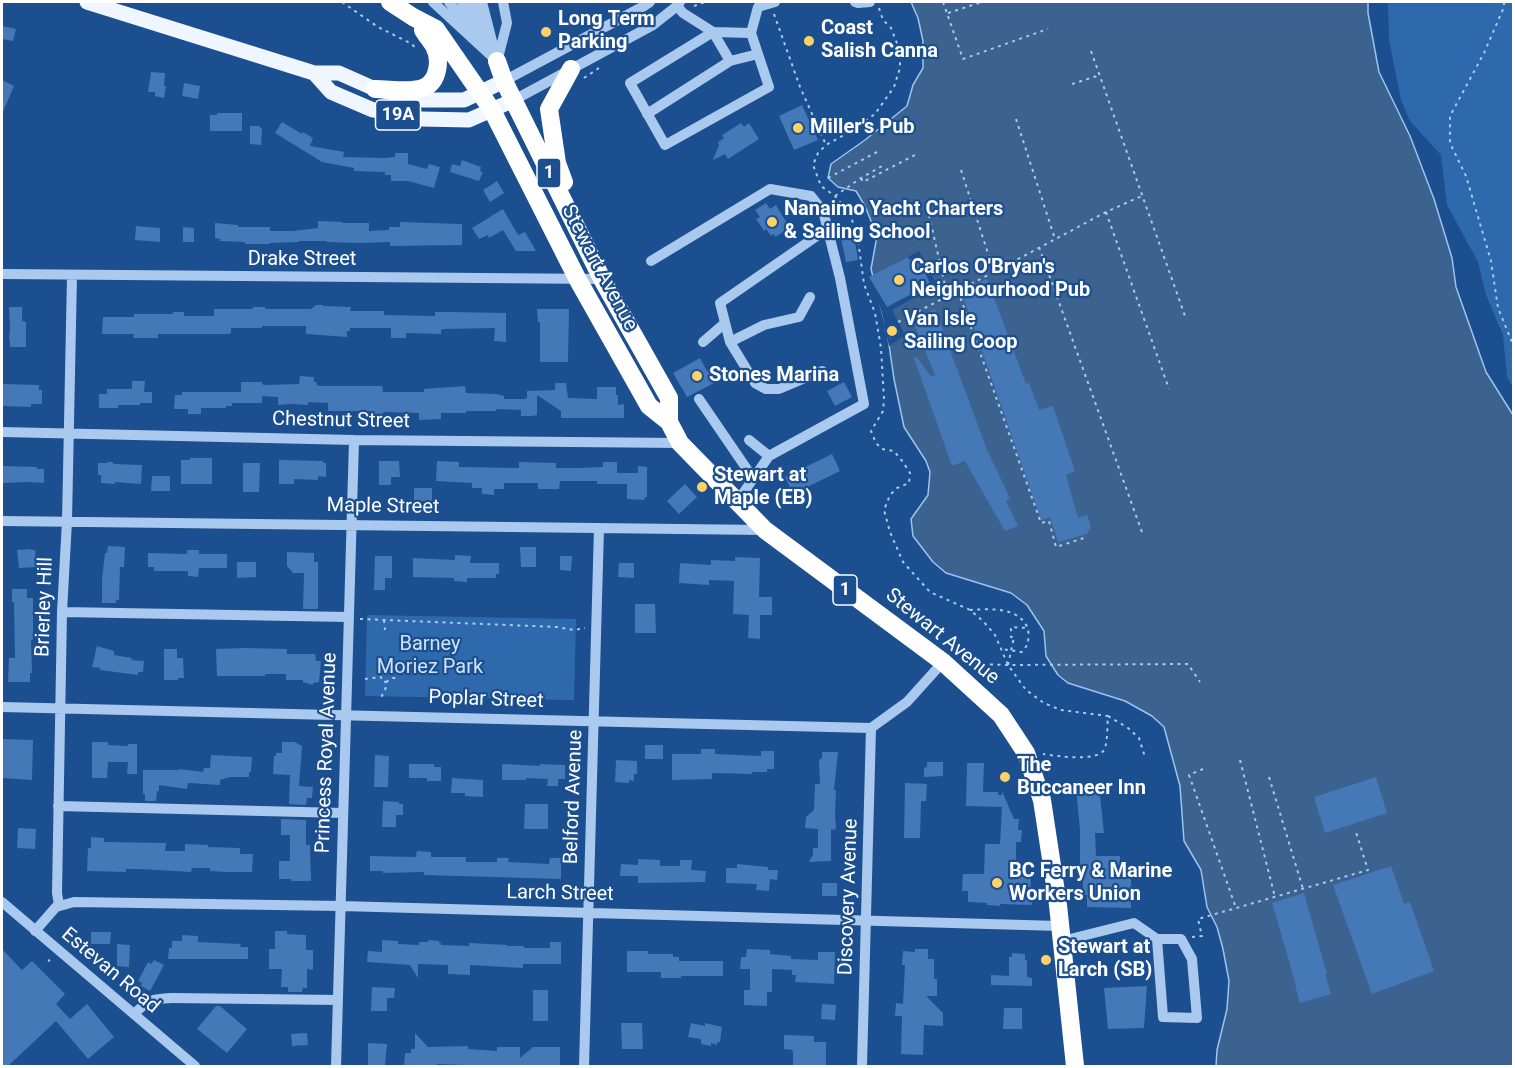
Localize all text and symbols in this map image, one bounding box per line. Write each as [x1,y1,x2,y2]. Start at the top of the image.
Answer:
place label: Long Term Parking [558,8,655,55]
place label: Coast Salish Canna [821,17,938,64]
marker: Long Term Parking [539,25,553,39]
marker: Coast Salish Canna [802,34,816,48]
road number: 19A [376,100,420,130]
place label: Miller's Pub [810,116,915,140]
marker: Miller's Pub [791,121,805,135]
road number: 1 [537,158,561,188]
place label: Nanaimo Yacht Charters & Sailing School [784,198,1003,245]
street label: Stewart Avenue [556,201,642,335]
marker: Nanaimo Yacht Charters & Sailing School [765,215,779,229]
street label: Drake Street [248,248,356,272]
place label: Carlos O'Bryan's Neighbourhood Pub [911,256,1090,303]
marker: Carlos O'Bryan's Neighbourhood Pub [892,273,906,287]
place label: Van Isle Sailing Coop [904,308,1017,355]
marker: Van Isle Sailing Coop [885,324,899,338]
place label: Stones Marina [709,364,839,388]
marker: Stones Marina [690,369,704,383]
street label: Chestnut Street [272,408,410,434]
place label: Stewart at Maple (EB) [714,464,813,511]
marker: Stewart at Maple (EB) [695,480,709,494]
street label: Maple Street [326,494,440,520]
street label: Brierley Hill [31,557,59,657]
road number: 1 [833,575,857,605]
street label: Stewart Avenue [880,584,1004,690]
park label: Barney Moriez Park [377,633,483,680]
street label: Princess Royal Avenue [312,652,342,854]
street label: Poplar Street [428,686,544,714]
street label: Belford Avenue [560,729,588,865]
place label: The Buccaneer Inn [1017,754,1146,801]
marker: The Buccaneer Inn [998,770,1012,784]
street label: Discovery Avenue [834,818,864,976]
place label: BC Ferry & Marine Workers Union [1009,860,1172,907]
marker: BC Ferry & Marine Workers Union [990,876,1004,890]
street label: Larch Street [506,881,614,907]
street label: Estevan Road [56,923,164,1019]
place label: Stewart at Larch (SB) [1058,936,1152,983]
marker: Stewart at Larch (SB) [1039,953,1053,967]

